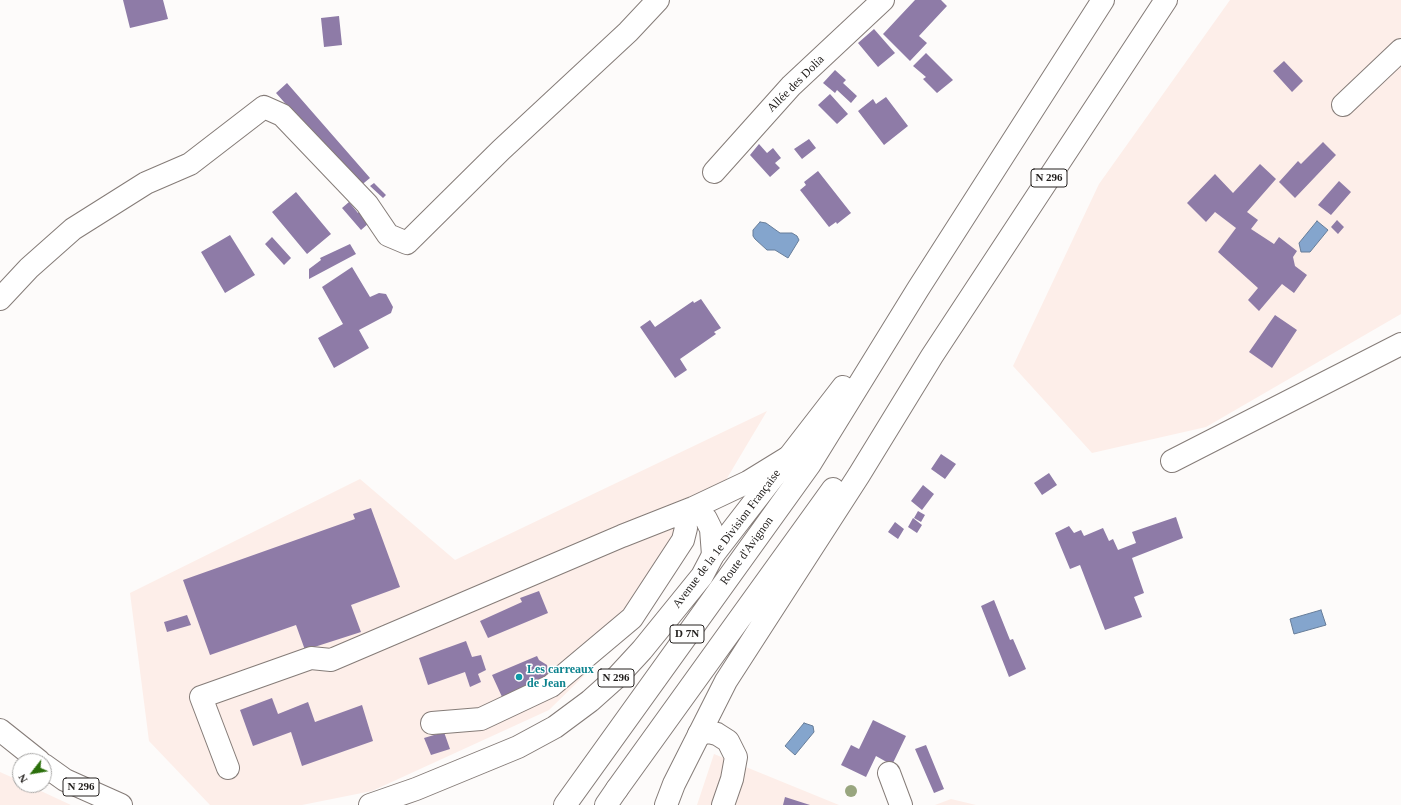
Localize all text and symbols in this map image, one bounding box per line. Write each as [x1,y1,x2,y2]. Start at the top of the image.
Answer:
street label: Allée des Dolia [765,53,827,115]
road number: N 296 [1031,169,1067,187]
street label: Avenue de la 1e Division Française [670,467,784,611]
street label: Route d'Avignon [717,514,777,588]
road number: D 7N [670,625,704,643]
place label: Les carreaux de Jean [527,663,594,691]
road number: N 296 [598,669,634,687]
marker: Les carreaux de Jean [514,672,524,682]
north arrow [12,753,52,793]
text: N [15,772,30,785]
road number: N 296 [63,778,99,796]

